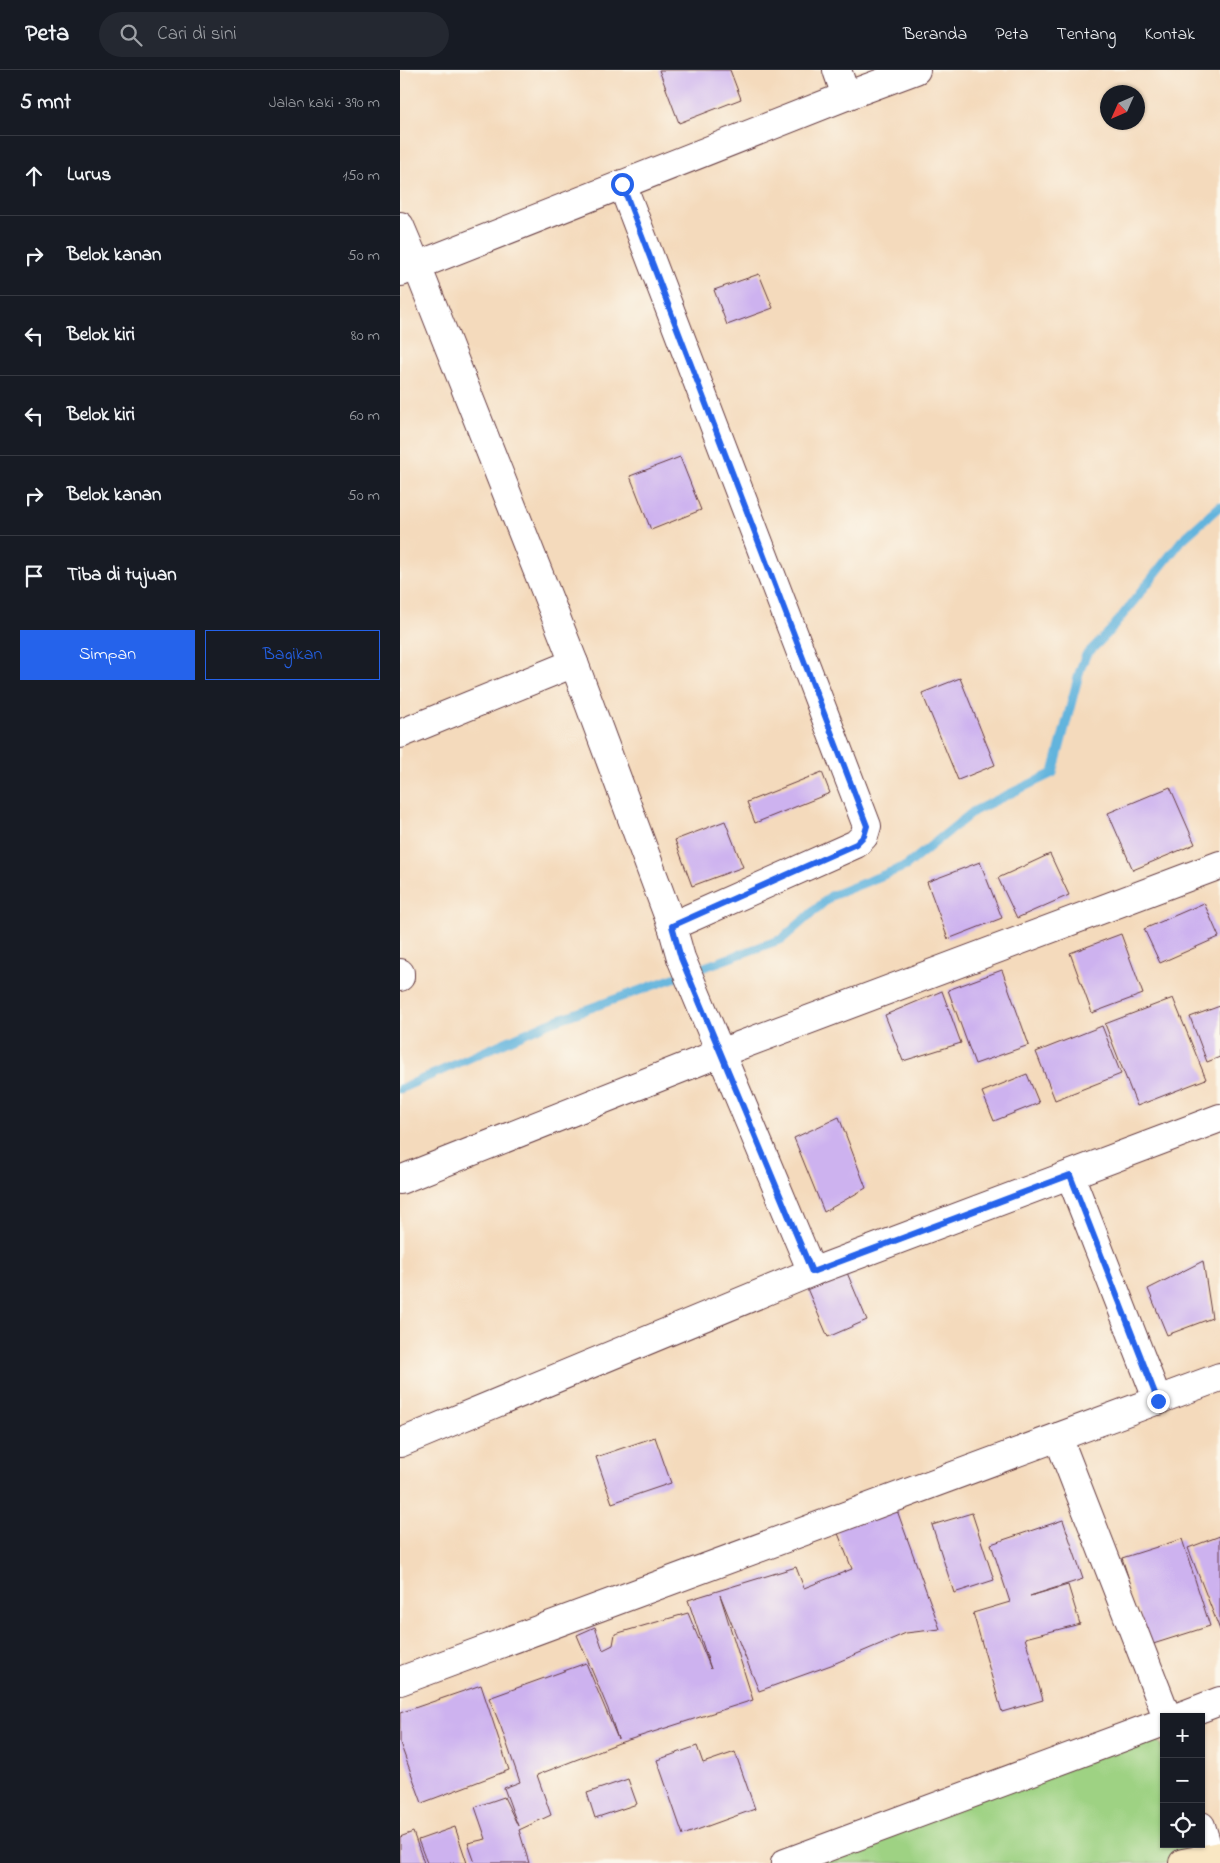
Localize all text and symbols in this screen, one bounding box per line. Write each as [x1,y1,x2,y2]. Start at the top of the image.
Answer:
search box [99,12,449,57]
text: Peta [25,17,69,52]
icon: search [117,21,145,49]
text: Cari di sini [157,21,237,48]
text: Beranda [903,22,967,48]
text: Peta [995,22,1028,48]
text: Tentang [1056,22,1116,48]
text: Kontak [1144,22,1195,48]
north arrow [1100,85,1145,130]
text: 5 mnt [20,88,71,118]
text: Jalan kaki · 390 m [269,91,380,115]
icon: ahead [20,162,48,190]
text: Lurus [67,162,111,189]
text: 150 m [342,164,380,188]
route start [611,173,634,196]
icon: right [20,242,48,270]
text: Belok kanan [67,242,161,269]
text: 50 m [348,244,380,268]
icon: left [20,322,48,350]
text: Belok kiri [67,322,135,349]
text: 80 m [351,324,380,348]
icon: left [20,402,48,430]
text: Belok kiri [67,402,135,429]
text: 60 m [350,404,380,428]
icon: right [20,482,48,510]
text: Belok kanan [67,482,161,509]
text: 50 m [348,484,380,508]
icon: arrive [20,562,48,590]
text: Tiba di tujuan [67,562,177,589]
button: Simpan [20,630,195,680]
button: Bagikan [205,630,380,680]
route end [1147,1390,1170,1413]
map controls [1160,1713,1205,1848]
button: + [1160,1713,1205,1758]
button: − [1160,1758,1205,1803]
button: locate [1160,1803,1205,1848]

